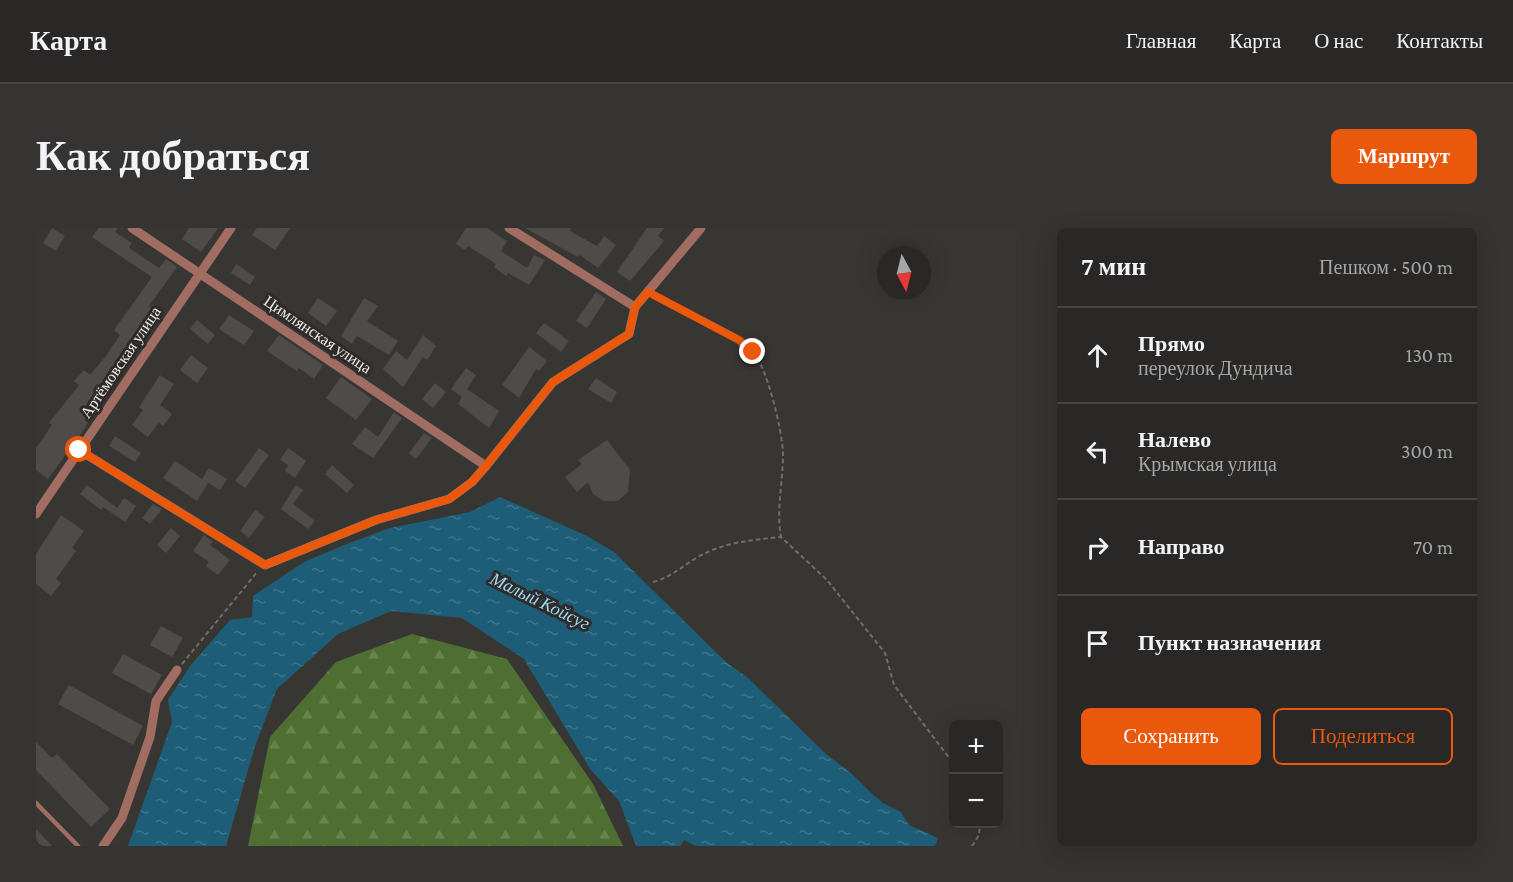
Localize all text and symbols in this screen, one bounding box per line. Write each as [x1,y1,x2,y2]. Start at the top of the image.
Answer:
text: Карта [30,25,107,56]
text: Главная [1126,29,1196,53]
text: Карта [1229,29,1281,53]
text: О нас [1314,29,1363,53]
text: Контакты [1396,29,1483,53]
button: Маршрут [1331,129,1477,184]
text: Как добраться [36,132,310,179]
north arrow [877,246,931,300]
text: 7 мин [1081,252,1146,281]
text: Пешком · 500 m [1319,256,1453,278]
street label: Цимлянская улица [260,292,375,377]
street label: Артёмовская улица [77,303,165,422]
text: Прямо [1138,331,1205,356]
route end [739,338,765,364]
icon: ahead [1081,339,1114,372]
text: 130 m [1406,344,1453,366]
text: переулок Дундича [1138,357,1293,379]
text: Налево [1138,427,1211,452]
icon: left [1081,435,1114,468]
route start [65,436,91,462]
text: 300 m [1401,440,1453,462]
text: Крымская улица [1138,453,1277,475]
icon: right [1081,531,1114,564]
text: Направо [1138,534,1224,559]
text: 70 m [1413,536,1453,558]
water label: Малый Койсуг [486,568,593,634]
icon: arrive [1081,627,1114,660]
text: Пункт назначения [1138,630,1321,655]
button: Сохранить [1081,708,1261,765]
button: Поделиться [1273,708,1453,765]
map controls [949,720,1003,828]
button: + [949,720,1003,774]
button: − [949,774,1003,828]

